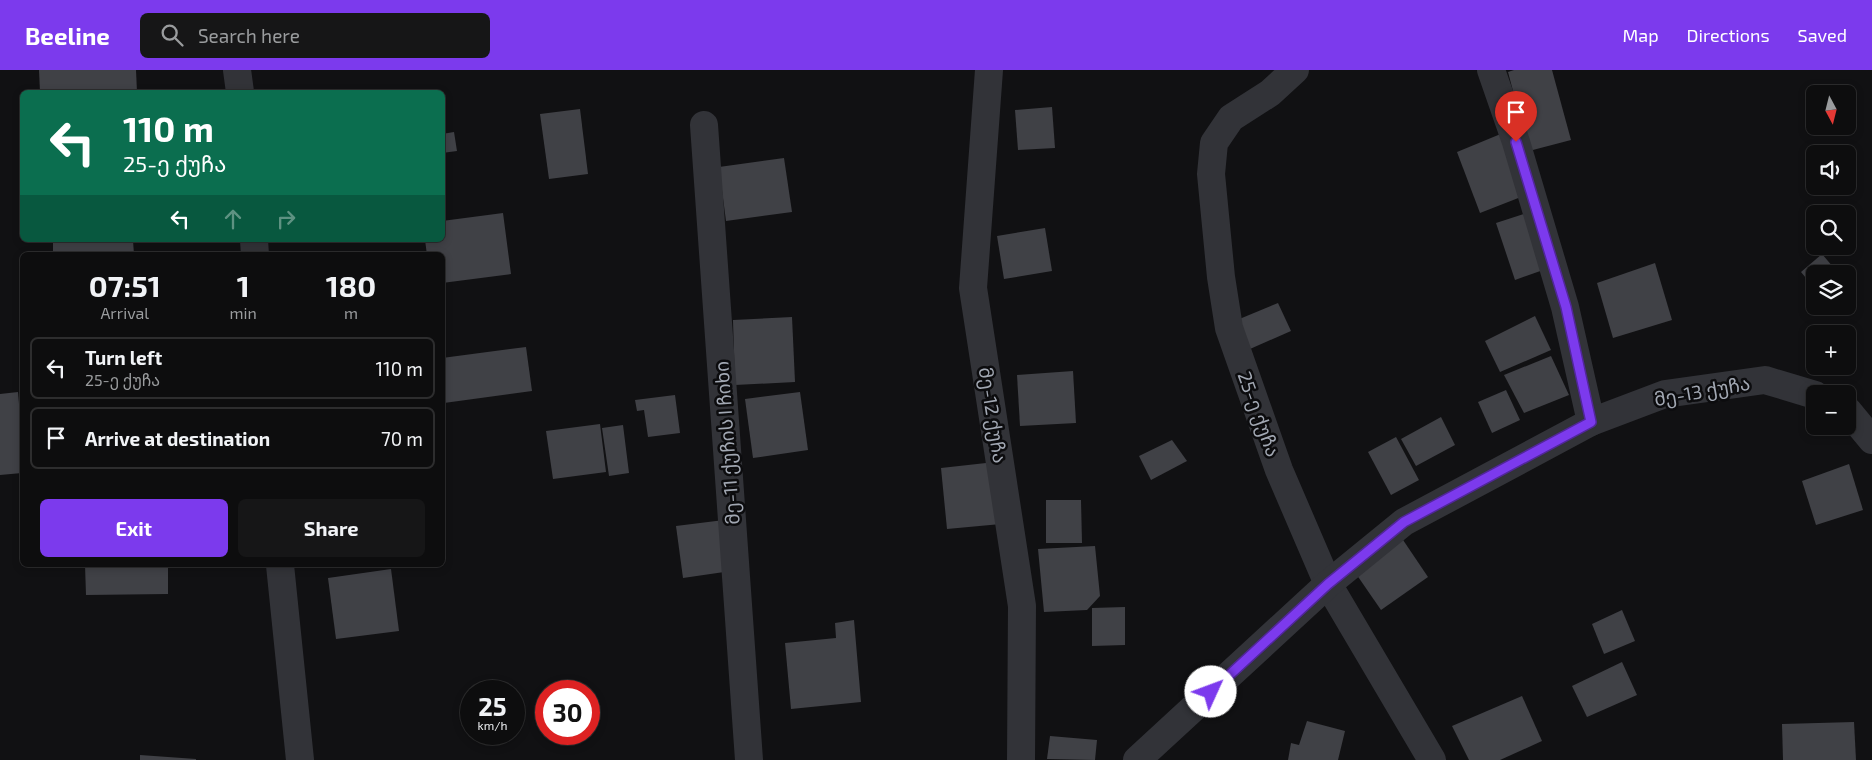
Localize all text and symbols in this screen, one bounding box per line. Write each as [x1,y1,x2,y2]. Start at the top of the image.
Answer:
search box [140,13,490,58]
text: Beeline [25,21,110,50]
icon: search [158,21,186,49]
text: Search here [198,24,300,47]
text: Map [1622,24,1659,46]
text: Directions [1687,24,1770,46]
text: Saved [1798,24,1847,46]
north arrow [1806,85,1856,135]
map controls [1806,85,1856,435]
pin [1495,91,1537,142]
icon: arrive [1502,98,1530,126]
text: 110 m [123,107,214,149]
icon: left [40,110,105,175]
button: sound [1806,145,1856,195]
text: 25-ე ქუჩა [123,150,226,176]
icon: left [166,205,194,233]
icon: ahead [219,205,247,233]
icon: right [272,205,300,233]
button: search [1806,205,1856,255]
button: layers [1806,265,1856,315]
text: 07:51 [89,267,161,303]
text: 1 [237,267,250,303]
text: 180 [326,267,376,303]
text: Arrival [100,303,149,322]
text: min [230,303,257,322]
text: m [344,303,358,322]
button: + [1806,325,1856,375]
text: Turn left [85,346,162,369]
icon: left [42,354,70,382]
text: 110 m [376,357,423,380]
street label: მე-11 ქუჩის I ჩიხი [709,360,745,526]
street label: მე-12 ქუჩა [974,365,1012,465]
street label: 25-ე ქუჩა [1232,368,1286,460]
text: 25-ე ქუჩა [85,370,160,389]
street label: მე-13 ქუჩა [1652,371,1752,411]
button: − [1806,385,1856,435]
icon: arrive [42,424,70,452]
text: Arrive at destination [85,427,270,450]
text: 70 m [381,427,423,450]
button: Exit [40,499,228,557]
button: Share [238,499,425,557]
position arrow [1184,665,1236,717]
speed limit sign: 30 [535,680,600,745]
text: 25 [478,691,507,721]
text: km/h [478,718,507,732]

